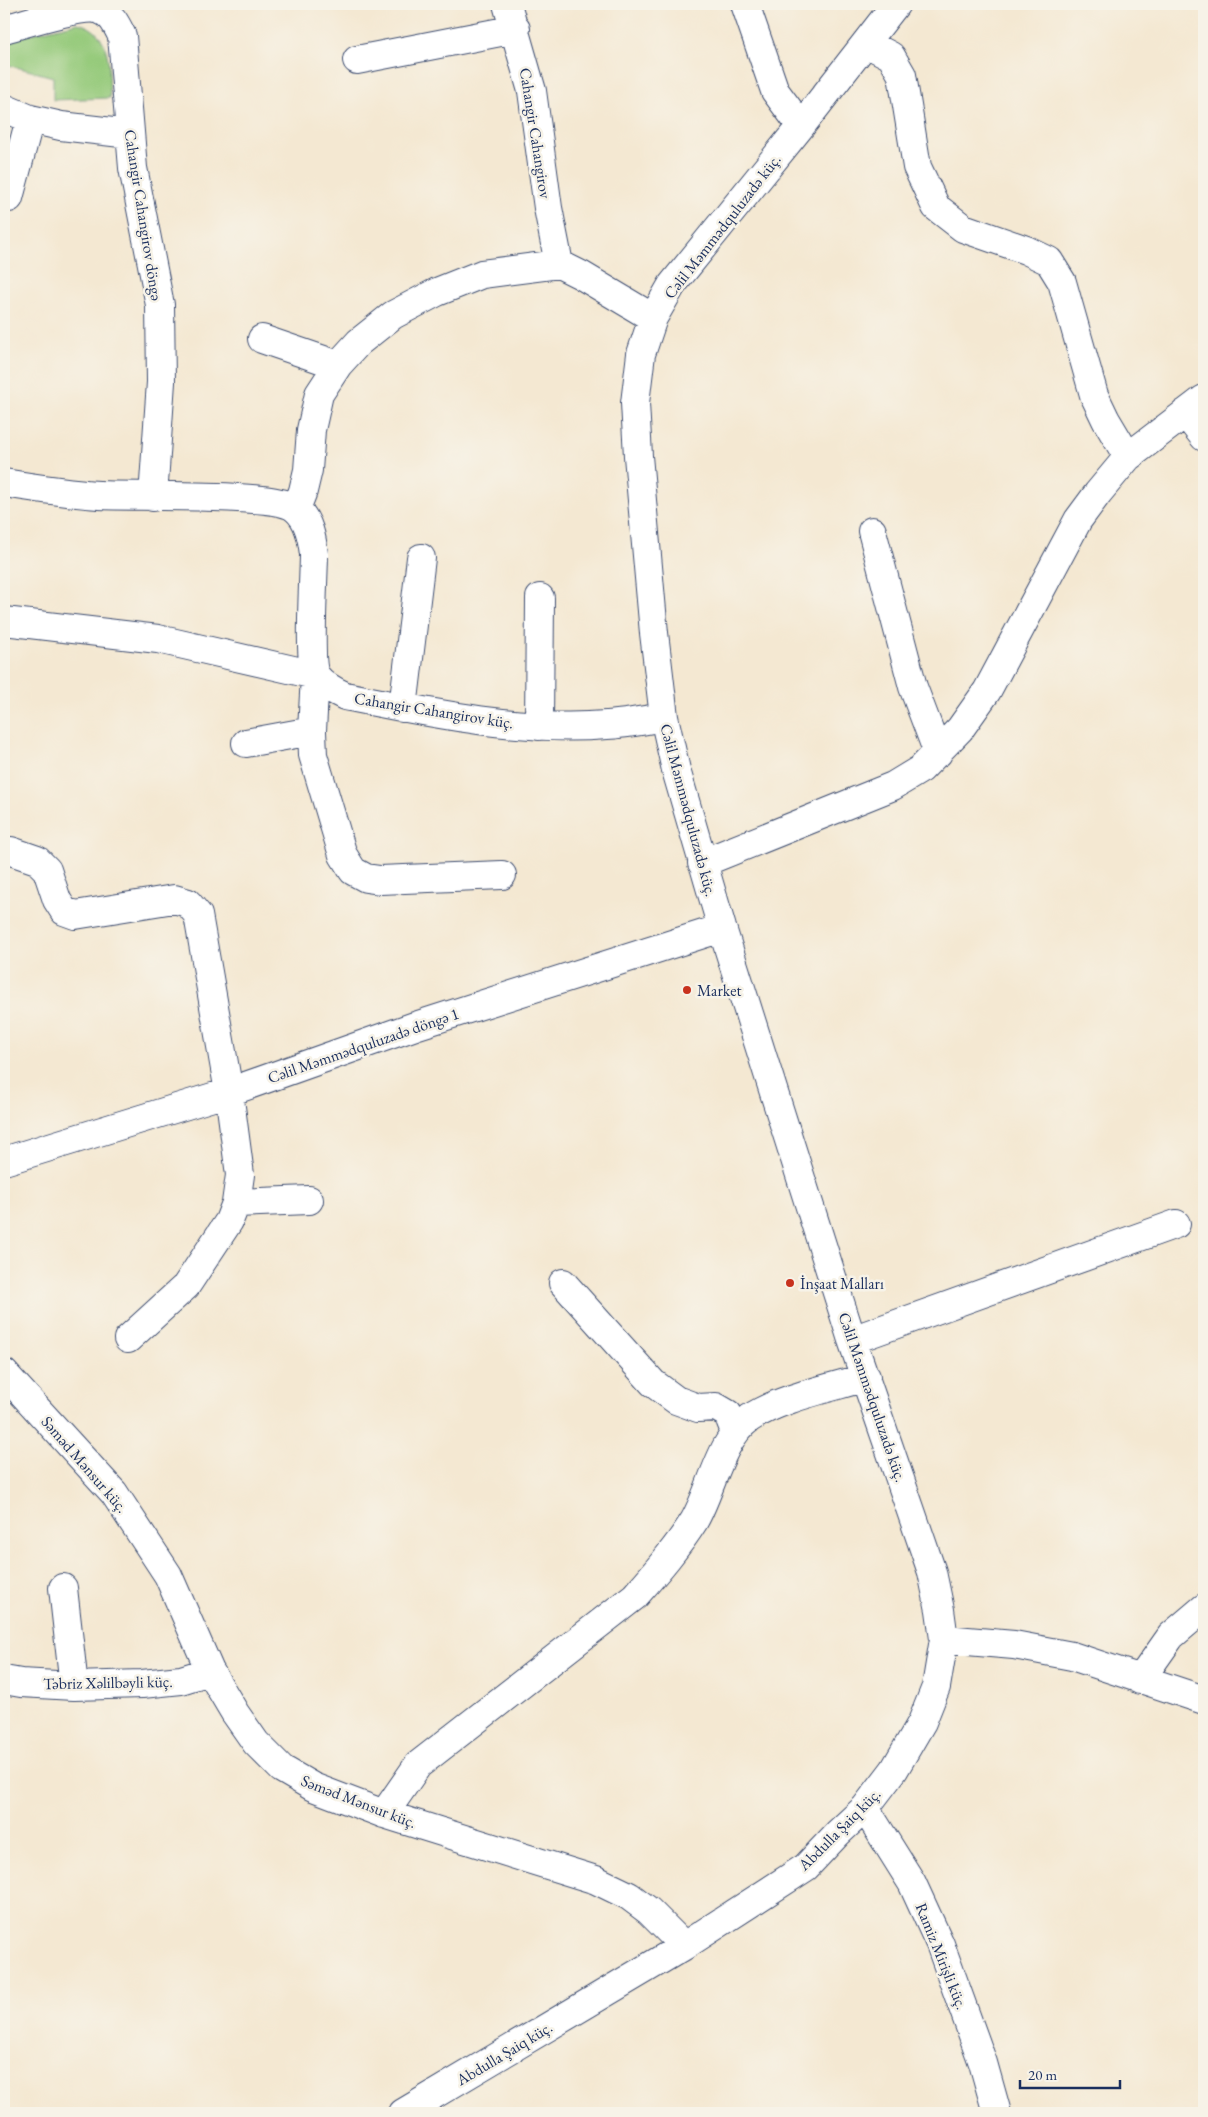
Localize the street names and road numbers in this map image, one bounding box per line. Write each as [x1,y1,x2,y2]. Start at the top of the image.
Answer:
street label: Cahangir Cahangirov [515,66,556,201]
street label: Cahangir Cahangirov döngə [120,128,167,302]
street label: Cəlil Məmmədquluzadə küç. [659,150,786,303]
street label: Cahangir Cahangirov küç. [353,688,515,733]
street label: Cəlil Məmmədquluzadə küç. [655,721,722,899]
street label: Cəlil Məmmədquluzadə döngə 1 [265,1003,462,1088]
street label: Cəlil Məmmədquluzadə küç. [834,1309,911,1485]
street label: Səməd Mənsur küç. [37,1411,133,1517]
street label: Təbriz Xəlilbəyli küç. [43,1671,173,1694]
street label: Səməd Mənsur küç. [298,1770,419,1833]
street label: Abdulla Şaiq küç. [793,1784,885,1876]
street label: Ramiz Mirişli küç. [911,1900,972,2013]
street label: Abdulla Şaiq küç. [451,2016,556,2091]

